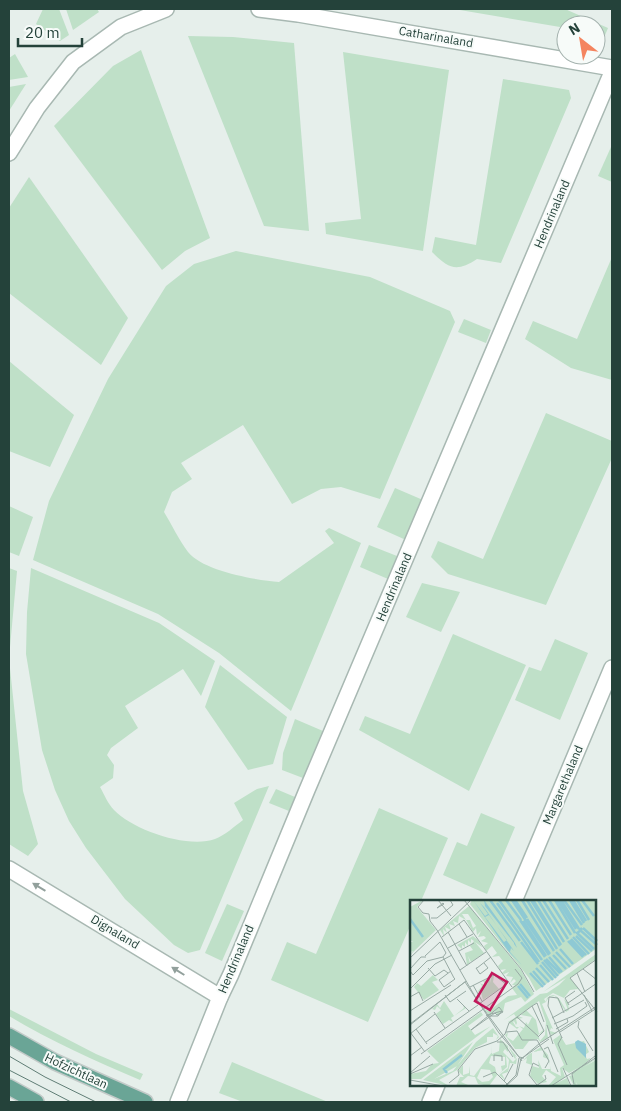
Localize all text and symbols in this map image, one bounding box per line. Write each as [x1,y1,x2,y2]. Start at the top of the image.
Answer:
scale bar [18,15,81,47]
north arrow [556,15,606,65]
text: N [565,19,583,39]
text: 20 m [25,23,60,42]
street label: Catharinaland [398,23,475,50]
street label: Hendrinaland [530,177,573,250]
street label: Hendrinaland [372,550,415,623]
street label: Margarethaland [539,743,586,827]
one-way arrow [33,883,46,892]
inset map [410,900,596,1086]
street label: Dignaland [88,911,142,952]
street label: Hendrinaland [214,922,257,995]
one-way arrow [172,967,185,976]
street label: Hofzichtlaan [42,1049,110,1092]

